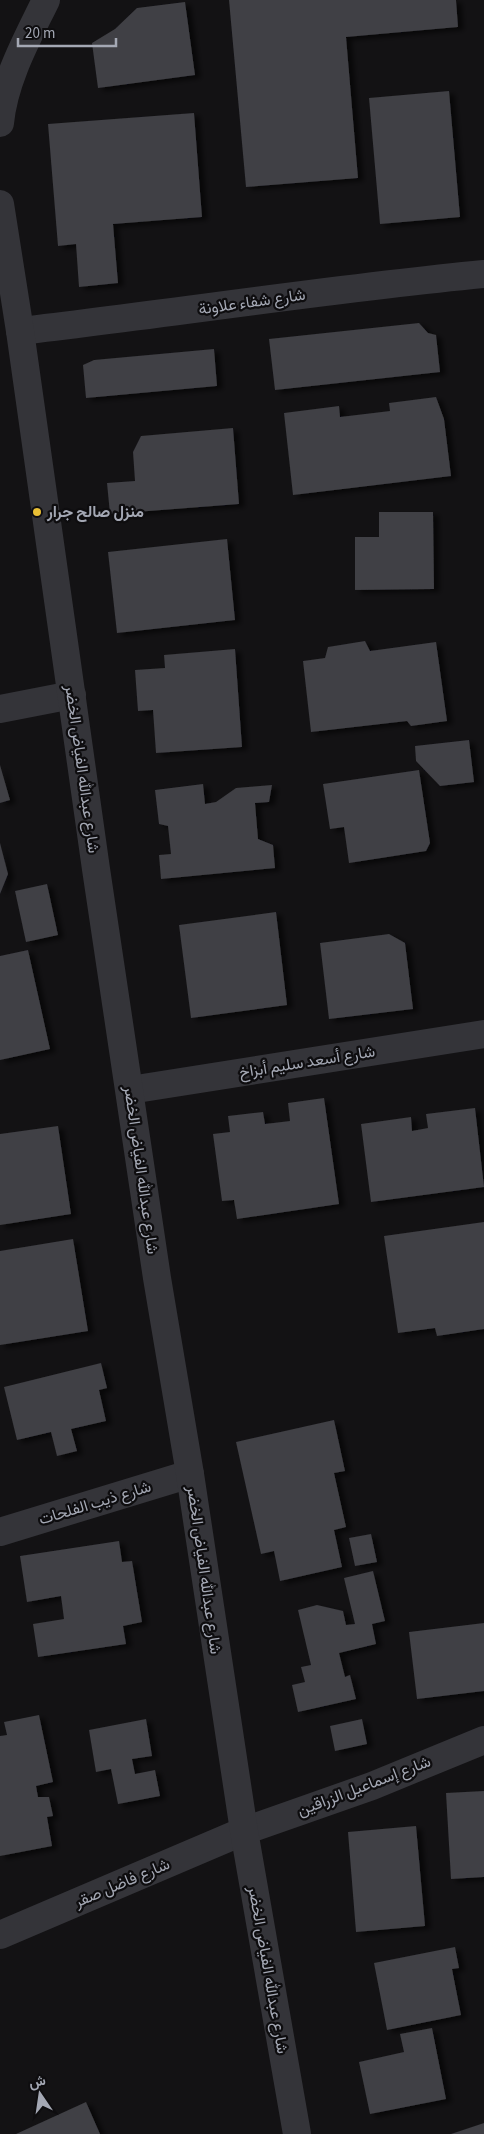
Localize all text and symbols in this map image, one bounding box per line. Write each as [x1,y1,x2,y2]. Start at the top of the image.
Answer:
scale bar [18,15,115,47]
text: 20 m [25,23,55,44]
street label: شارع شفاء علاونة [197,284,307,320]
place label: منزل صالح جرار [46,501,144,523]
marker: منزل صالح جرار [31,506,43,518]
street label: شارع عبدالله الفياض الخضر [59,682,105,855]
street label: شارع أسعد سليم أبزاخ [237,1040,377,1084]
street label: شارع عبدالله الفياض الخضر [118,1083,164,1256]
street label: شارع ذيب الفلحات [36,1475,154,1531]
street label: شارع عبدالله الفياض الخضر [181,1483,227,1656]
street label: شارع إسماعيل الزراقين [294,1750,434,1822]
street label: شارع فاضل صقر [70,1853,173,1913]
street label: شارع عبدالله الفياض الخضر [242,1884,294,2055]
north arrow [15,2069,65,2119]
text: ش [27,2071,48,2094]

